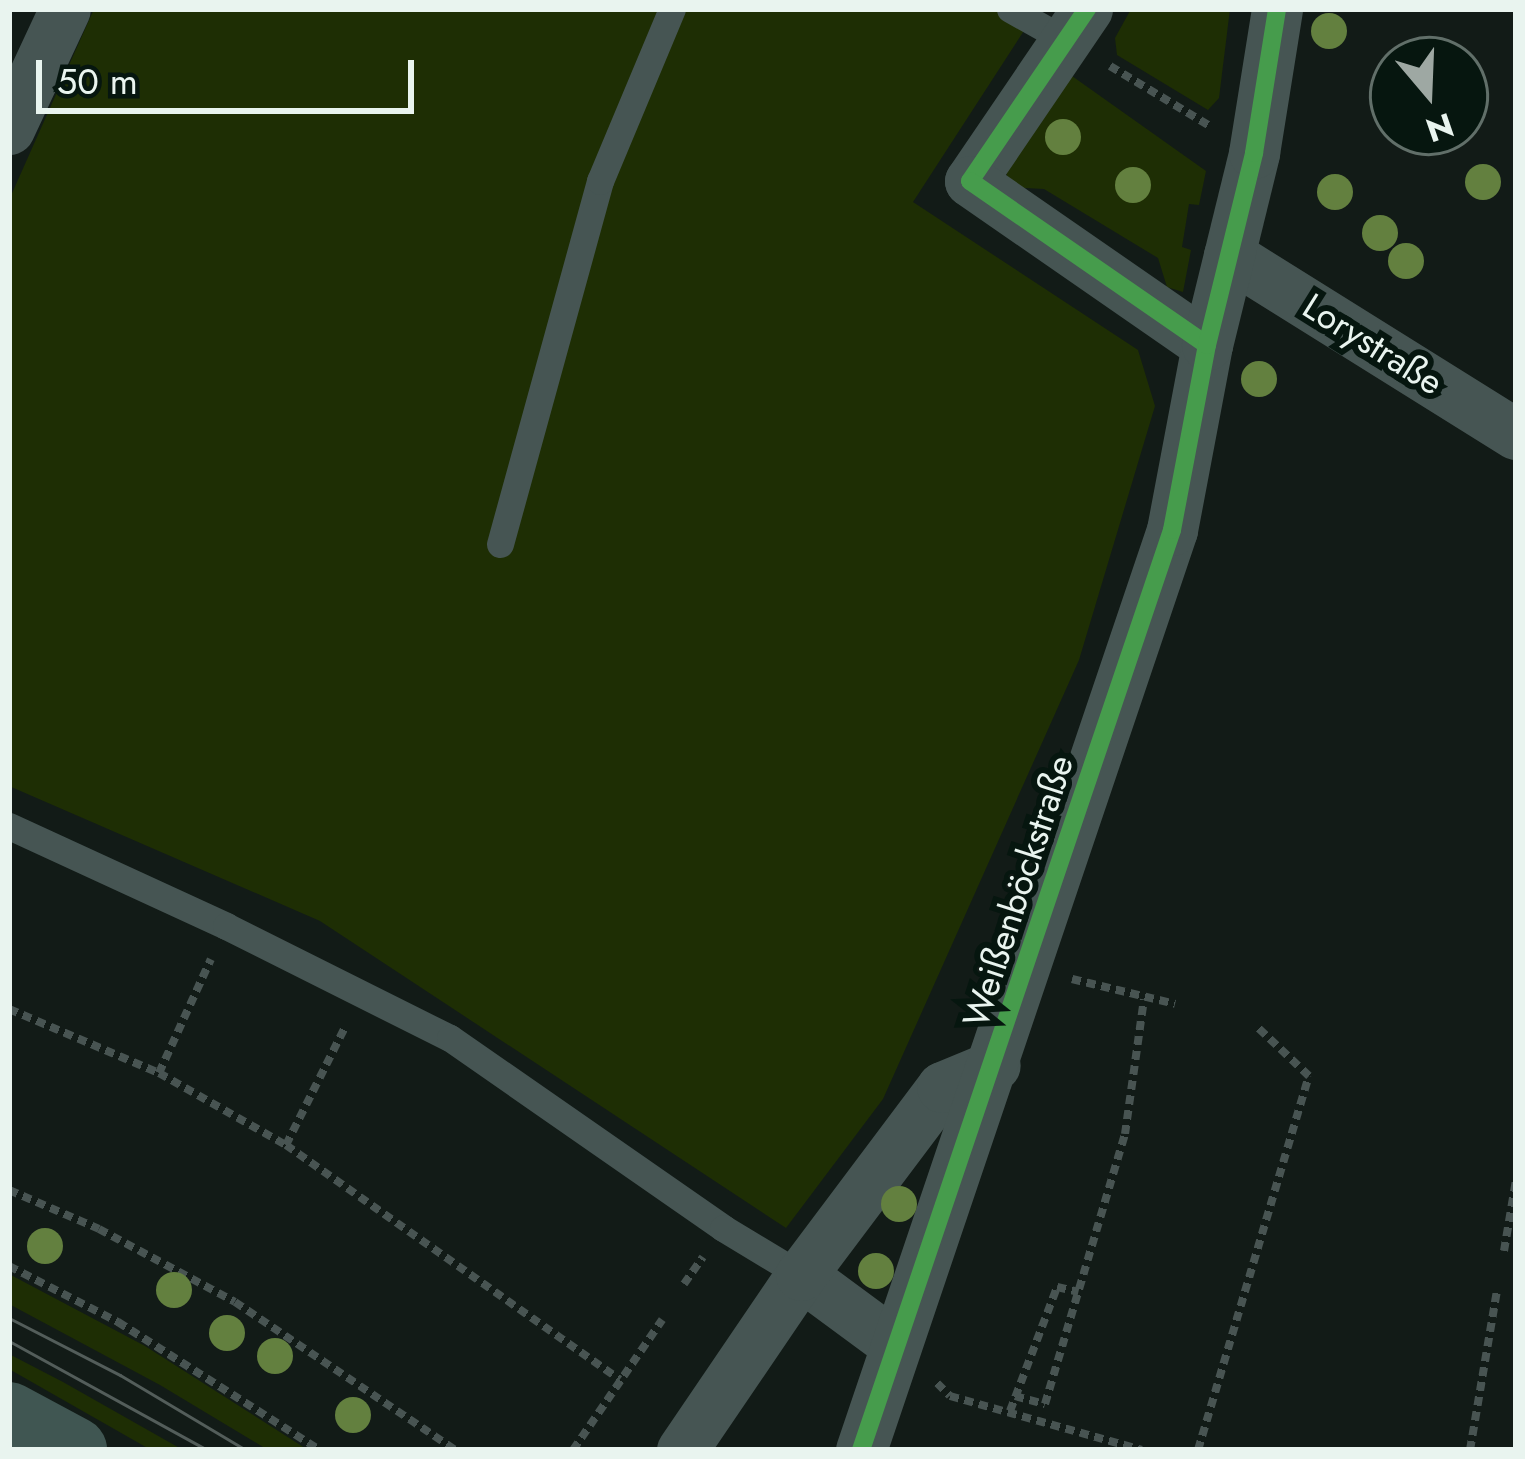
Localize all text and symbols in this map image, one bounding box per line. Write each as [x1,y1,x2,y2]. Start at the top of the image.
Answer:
scale bar [42,36,420,110]
north arrow [1369,36,1489,156]
text: 50 m [57,55,138,107]
text: N [1420,101,1460,154]
street label: Lorystraße [1295,284,1451,404]
street label: Weißenböckstraße [954,750,1082,1032]

